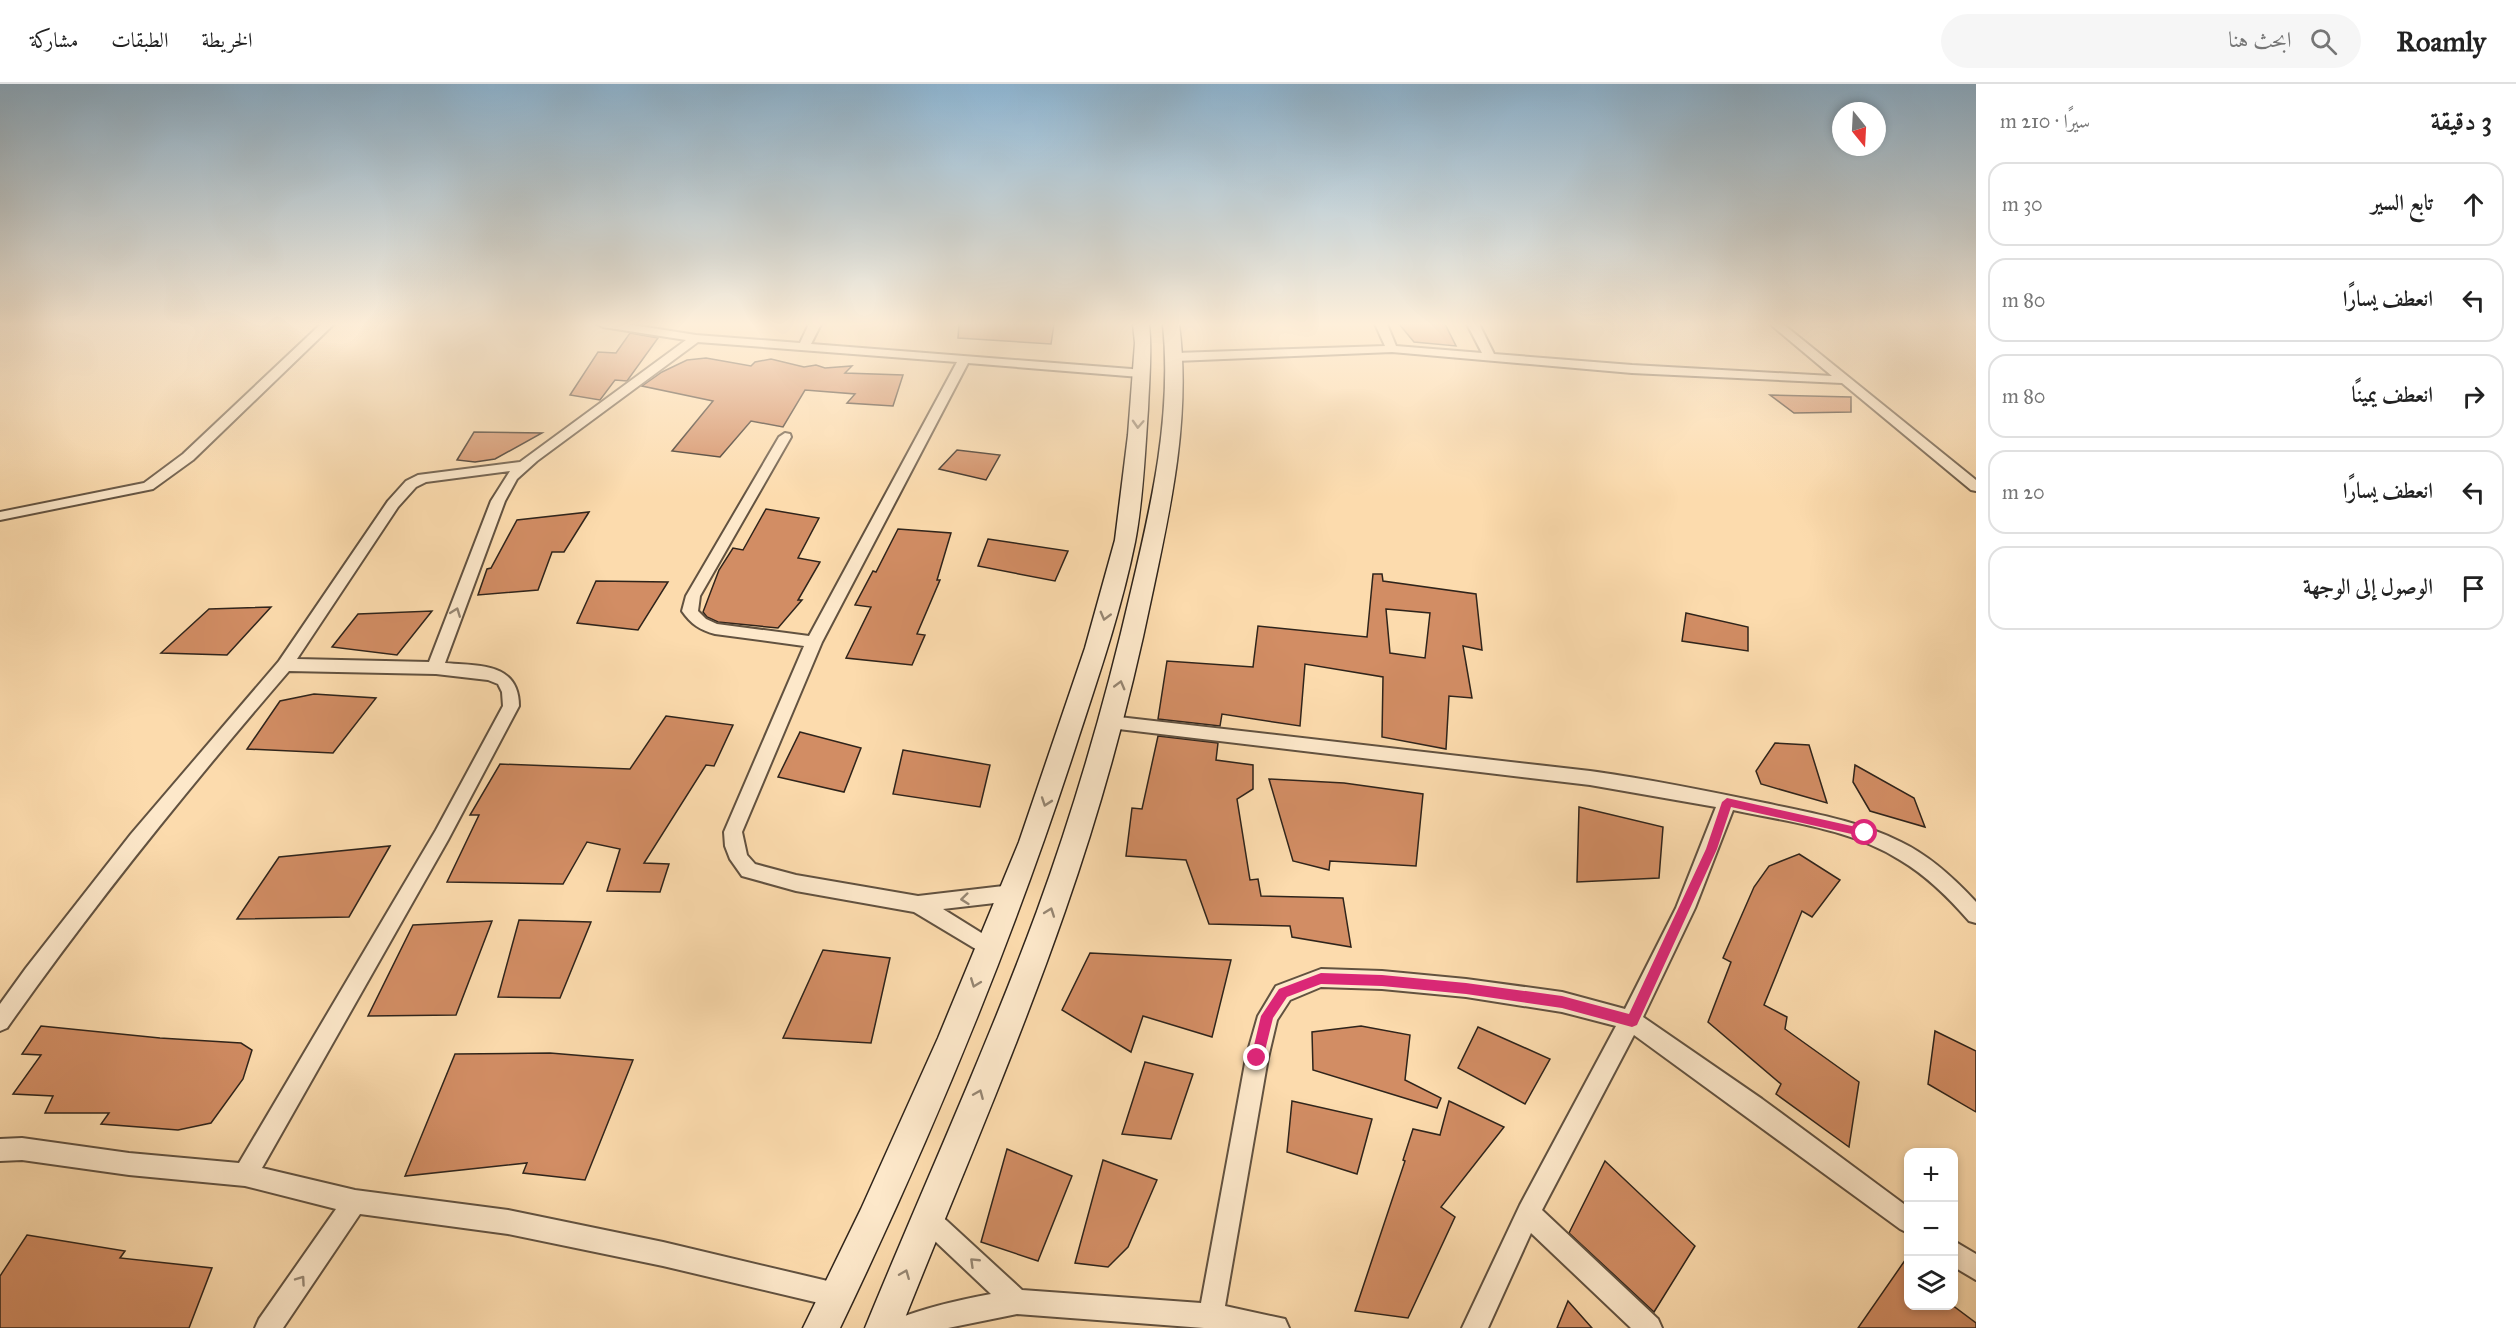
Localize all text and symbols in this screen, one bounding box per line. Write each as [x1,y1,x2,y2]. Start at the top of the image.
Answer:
search box [1941,14,2361,68]
text: Roamly [2397,24,2486,59]
icon: search [2307,25,2340,58]
text: ابحث هنا [2228,26,2292,53]
text: مشاركة [30,27,78,53]
text: الطبقات [111,27,168,53]
text: الخريطة [201,27,253,53]
north arrow [1832,102,1886,156]
text: 3 دقيقة [2431,105,2492,137]
text: سيرًا · 210 m [2000,109,2090,133]
icon: ahead [2457,188,2490,221]
text: تابع السير [2371,189,2433,216]
text: 30 m [2002,192,2043,216]
icon: left [2457,284,2490,317]
text: انعطف يسارًا [2343,285,2433,312]
text: 80 m [2002,288,2045,312]
icon: right [2457,380,2490,413]
text: انعطف يمينًا [2352,381,2433,408]
text: 80 m [2002,384,2045,408]
one-way arrow [1131,420,1144,429]
icon: left [2457,476,2490,509]
text: انعطف يسارًا [2343,477,2433,504]
text: 20 m [2002,480,2045,504]
icon: arrive [2457,572,2490,605]
text: الوصول إلى الوجهة [2303,573,2433,600]
one-way arrow [448,608,461,618]
one-way arrow [1099,611,1112,621]
one-way arrow [1112,681,1125,691]
one-way arrow [1040,796,1053,807]
route start [1851,819,1877,845]
one-way arrow [961,892,970,904]
one-way arrow [1043,907,1056,918]
one-way arrow [970,977,982,988]
route end [1243,1044,1269,1070]
one-way arrow [972,1089,984,1100]
map controls [1904,1148,1958,1310]
button: + [1904,1148,1958,1202]
button: − [1904,1202,1958,1256]
button: layers [1904,1256,1958,1310]
one-way arrow [971,1258,981,1269]
one-way arrow [898,1269,910,1280]
one-way arrow [294,1275,305,1286]

